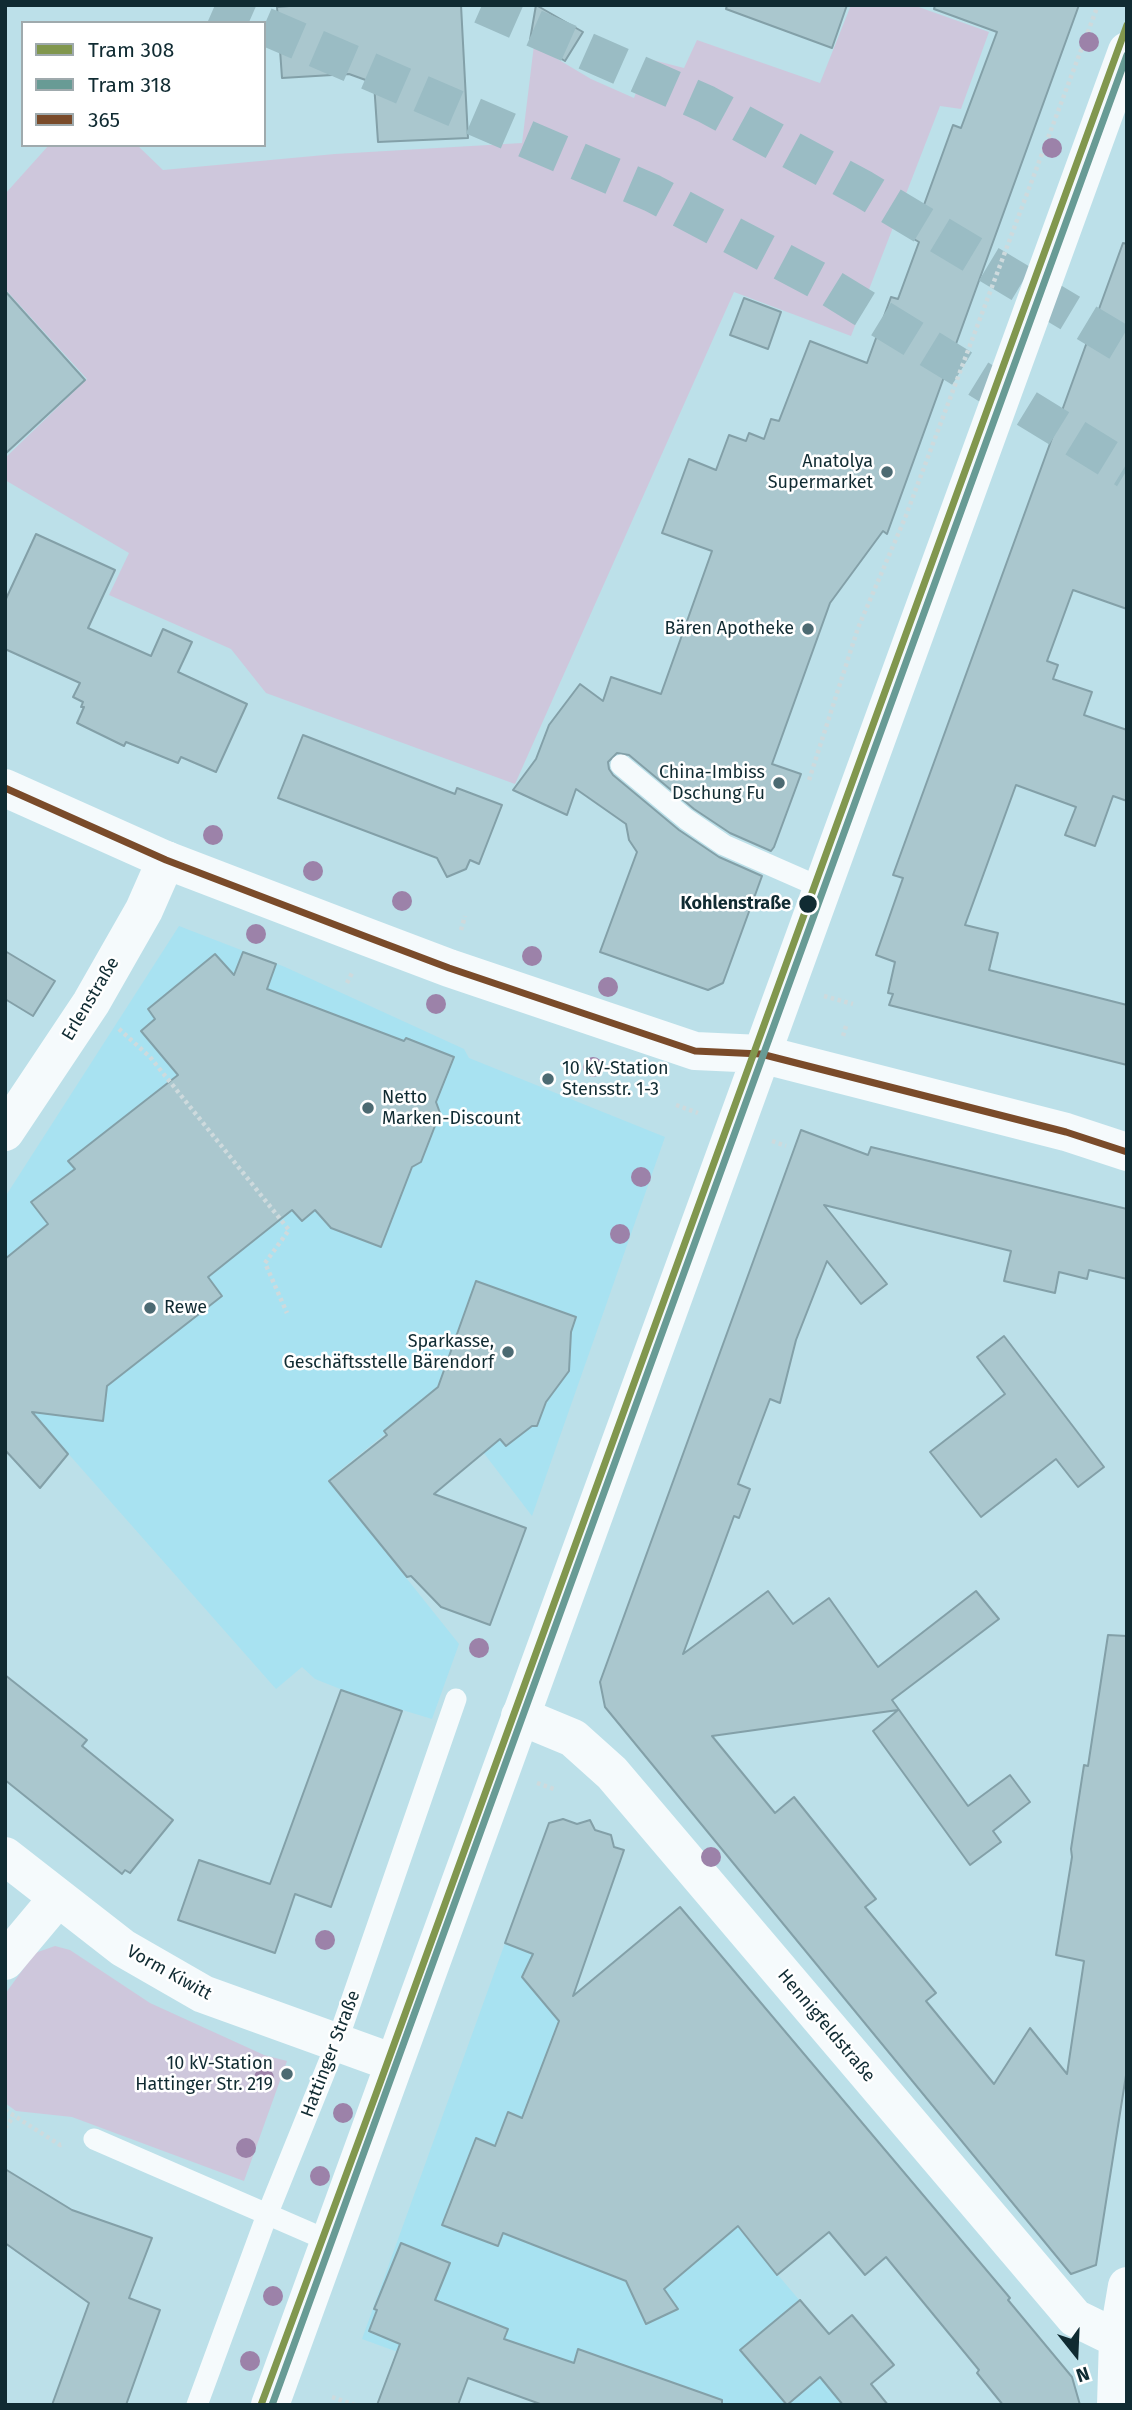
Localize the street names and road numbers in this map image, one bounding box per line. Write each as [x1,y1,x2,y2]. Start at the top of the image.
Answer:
street label: Erlenstraße [58,953,124,1045]
street label: Vorm Kiwitt [123,1941,215,2005]
street label: Hennigfeldstraße [773,1965,879,2087]
street label: Hattinger Straße [297,1988,365,2120]

